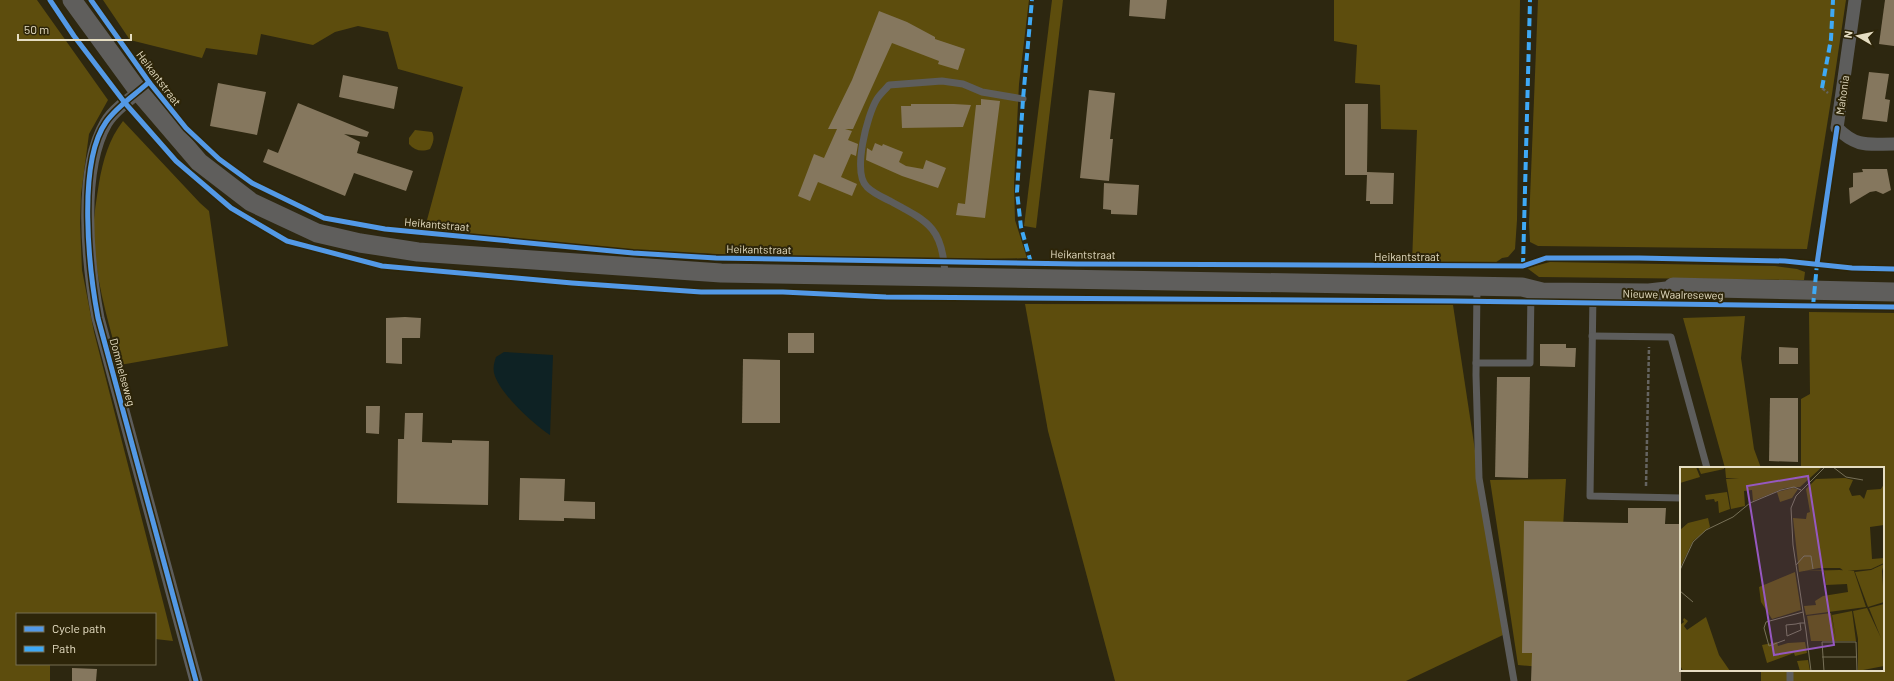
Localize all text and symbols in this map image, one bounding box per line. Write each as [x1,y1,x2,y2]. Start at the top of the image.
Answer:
scale bar [18,16,131,42]
north arrow [1838,16,1878,56]
text: 50 m [24,22,49,36]
text: N [1841,30,1855,39]
street label: Heikantstraat [134,48,184,108]
street label: Mahonia [1833,74,1851,116]
street label: Heikantstraat [404,215,470,233]
street label: Heikantstraat [726,242,792,256]
street label: Heikantstraat [1050,247,1116,261]
street label: Heikantstraat [1374,250,1440,263]
street label: Nieuwe Waalreseweg [1622,287,1724,301]
street label: Dommelseweg [108,337,138,408]
inset map [1680,467,1884,671]
legend [16,613,156,665]
text: Cycle path [52,621,106,635]
text: Path [52,641,76,655]

